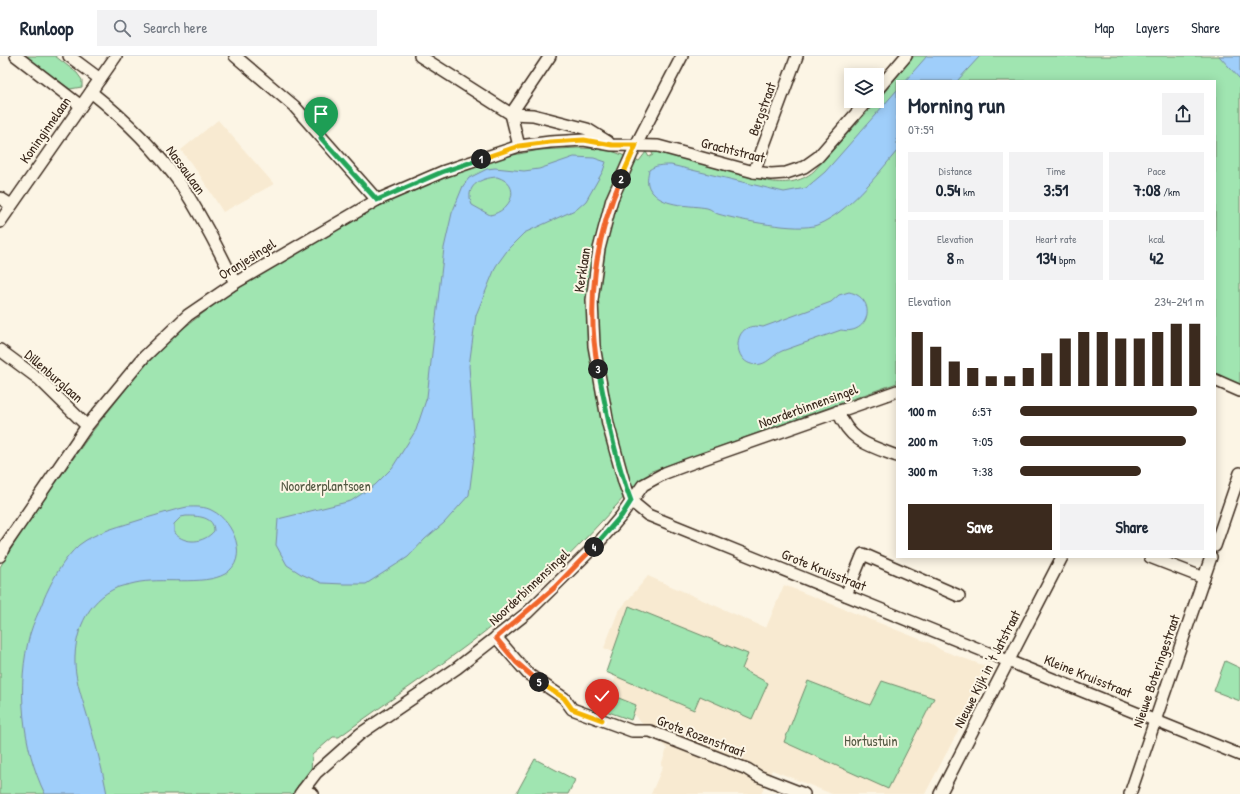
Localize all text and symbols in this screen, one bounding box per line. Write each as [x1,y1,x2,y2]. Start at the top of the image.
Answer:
search box [97,10,377,46]
text: Runloop [20,15,73,41]
icon: search [111,17,133,39]
text: Search here [143,17,207,38]
text: Map [1094,18,1114,37]
text: Layers [1136,18,1169,37]
text: Share [1191,18,1220,37]
map controls [844,68,884,108]
button: layers [844,68,884,108]
street label: Bergstraat [743,79,781,139]
text: Morning run [908,90,1005,120]
street label: Koninginnelaan [15,93,75,167]
button: share [1162,93,1204,135]
pin [304,97,338,138]
icon: arrive [310,103,332,125]
text: 07:59 [908,120,934,138]
street label: Grachtstraat [699,132,767,167]
street label: Nassaulaan [162,142,211,198]
pin: 1 [471,149,491,169]
text: 1 [479,152,483,166]
text: Distance [939,164,972,178]
text: Time [1046,164,1066,178]
text: Pace [1148,164,1166,178]
pin: 2 [611,169,631,189]
text: 2 [618,172,624,186]
text: 0.54 [936,178,960,201]
text: 3:51 [1044,178,1068,201]
text: 7:08 [1133,178,1161,201]
text: km [960,185,975,199]
text: /km [1161,185,1180,199]
text: Elevation [937,232,974,246]
text: Heart rate [1035,232,1077,246]
text: kcal [1149,232,1165,246]
street label: Oranjesingel [214,233,280,284]
street label: Kerklaan [569,246,594,294]
text: 8 [947,246,954,269]
text: 134 [1036,246,1056,269]
text: 42 [1149,246,1164,269]
text: m [954,253,964,267]
text: bpm [1056,253,1076,267]
text: Elevation [908,292,951,310]
text: 234–241 m [1154,292,1204,310]
street label: Dillenburglaan [20,345,88,407]
pin: 3 [588,359,608,379]
text: 3 [596,362,600,376]
street label: Noorderbinnensingel [756,379,861,433]
text: 100 m [908,402,936,420]
text: 6:57 [972,402,992,420]
text: 200 m [908,432,938,450]
text: 7:05 [972,432,993,450]
text: 300 m [908,462,937,480]
text: 7:38 [972,462,993,480]
park label: Noorderplantsoen [281,476,371,496]
button: Save [908,504,1052,550]
button: Share [1060,504,1204,550]
pin: 4 [584,537,604,557]
text: 4 [592,540,596,554]
street label: Noorderbinnensingel [484,544,574,630]
street label: Grote Kruisstraat [779,544,869,595]
street label: Nieuwe Kijk in 't Jatstraat [949,607,1025,731]
street label: Nieuwe Boteringestraat [1127,612,1185,730]
street label: Kleine Kruisstraat [1041,649,1135,702]
pin: 5 [529,672,549,692]
text: 5 [537,675,541,689]
pin [585,679,619,720]
icon: check [591,685,613,707]
street label: Grote Rozenstraat [655,710,748,761]
park label: Hortustuin [844,731,898,750]

